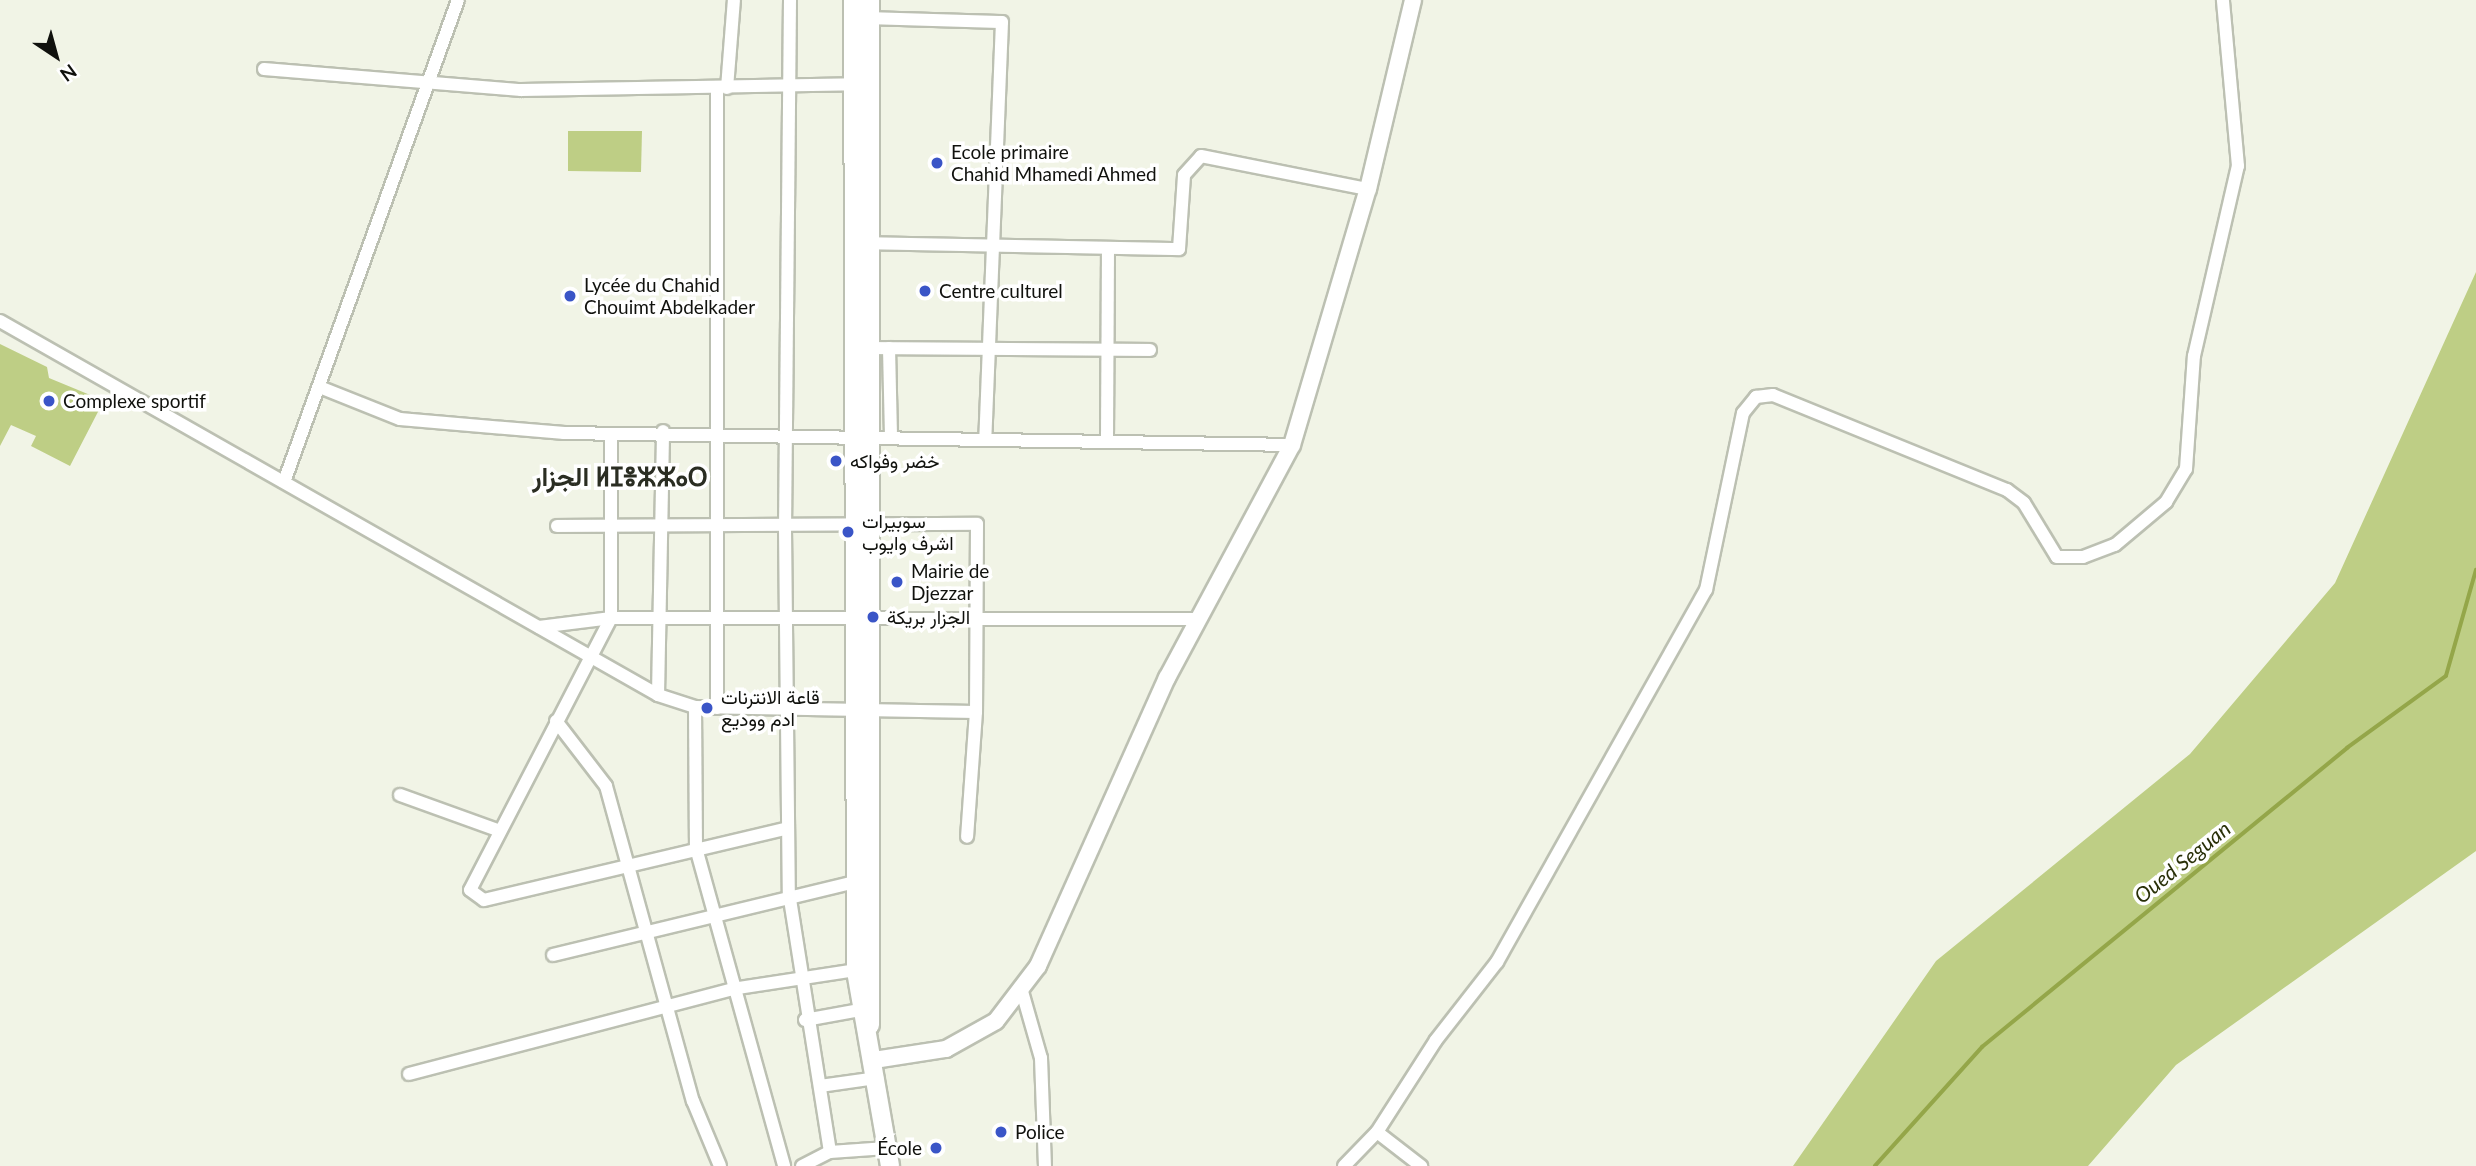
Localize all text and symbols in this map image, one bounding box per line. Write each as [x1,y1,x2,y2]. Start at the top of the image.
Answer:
north arrow [21,21,91,91]
text: N [56,60,81,87]
place label: Ecole primaire Chahid Mhamedi Ahmed [951,141,1157,185]
marker: Ecole primaire Chahid Mhamedi Ahmed [929,155,945,171]
place label: Lycée du Chahid Chouimt Abdelkader [584,274,756,318]
place label: Centre culturel [939,280,1063,302]
marker: Centre culturel [917,283,933,299]
marker: Lycée du Chahid Chouimt Abdelkader [562,288,578,304]
place label: Complexe sportif [63,390,206,412]
marker: Complexe sportif [41,393,57,409]
place label: خضر وفواكه [850,450,940,472]
marker: خضر وفواكه [828,453,844,469]
district label: الجزار ⵍⵊⴻⵣⵣⴰⵔ [532,461,708,493]
place label: سوبيرات اشرف وايوب [862,510,954,554]
marker: سوبيرات اشرف وايوب [840,524,856,540]
place label: Mairie de Djezzar [911,560,989,604]
marker: Mairie de Djezzar [889,574,905,590]
place label: الجزار بريكة [887,606,970,628]
marker: الجزار بريكة [865,609,881,625]
place label: قاعة الانترنات ادم ووديع [721,686,820,730]
marker: قاعة الانترنات ادم ووديع [699,700,715,716]
water label: Oued Seguan [2129,816,2235,908]
place label: Police [1015,1121,1065,1143]
marker: Police [993,1124,1009,1140]
place label: École [877,1137,922,1159]
marker: École [928,1140,944,1156]

